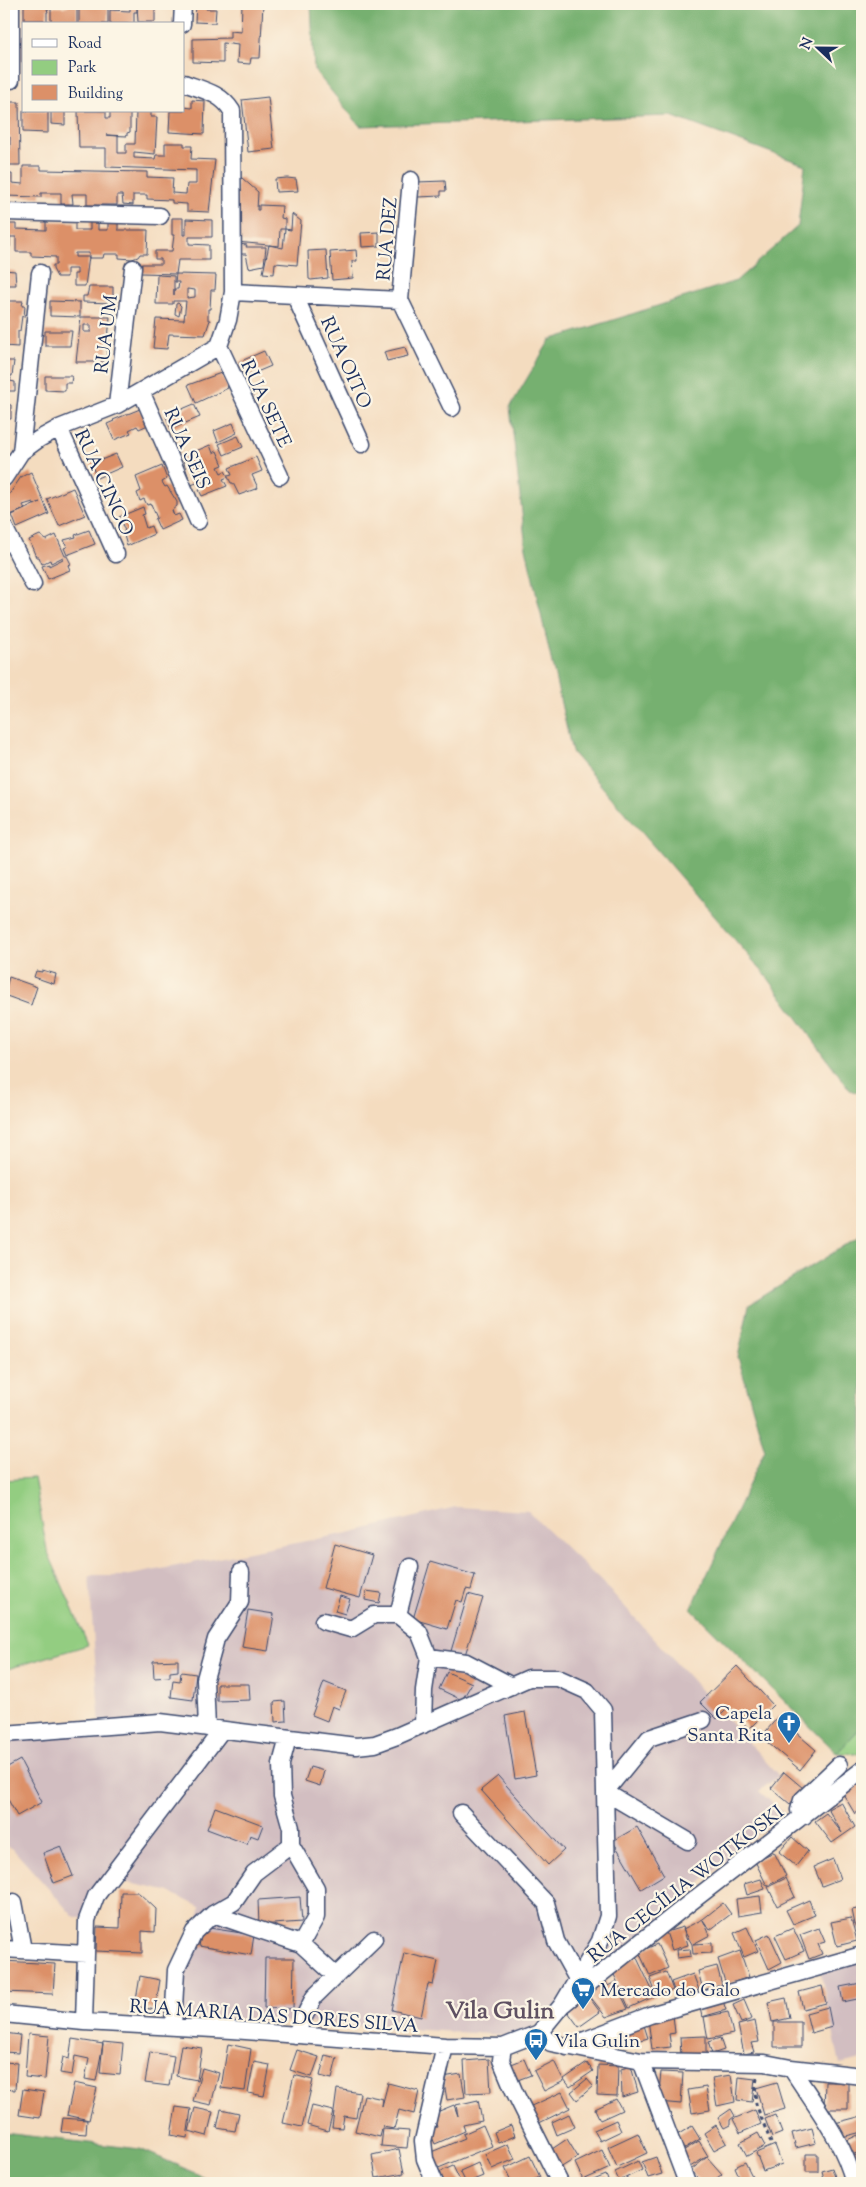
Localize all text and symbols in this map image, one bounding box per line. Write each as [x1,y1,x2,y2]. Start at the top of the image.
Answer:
legend [22,22,185,112]
north arrow [794,22,844,72]
text: Road [68,34,102,55]
text: N [796,35,819,53]
text: Park [68,58,97,79]
text: Building [68,84,123,105]
street label: RUA DEZ [371,196,406,282]
street label: RUA UM [89,293,126,375]
street label: RUA OITO [312,313,377,413]
street label: RUA SETE [233,356,297,453]
street label: RUA SEIS [156,404,216,494]
street label: RUA CINCO [66,425,139,541]
place label: Capela Santa Rita [687,1701,772,1750]
church icon: Capela Santa Rita [776,1710,802,1744]
street label: RUA CECÍLIA WOTKOSKI [583,1800,790,1970]
supermarket icon: Mercado do Galo [570,1976,596,2010]
place label: Mercado do Galo [600,1978,740,2005]
street label: RUA MARIA DAS DORES SILVA [128,1994,420,2041]
district label: Vila Gulin [446,1995,555,2029]
bus stop icon: Vila Gulin [523,2027,549,2061]
place label: Vila Gulin [554,2029,640,2056]

